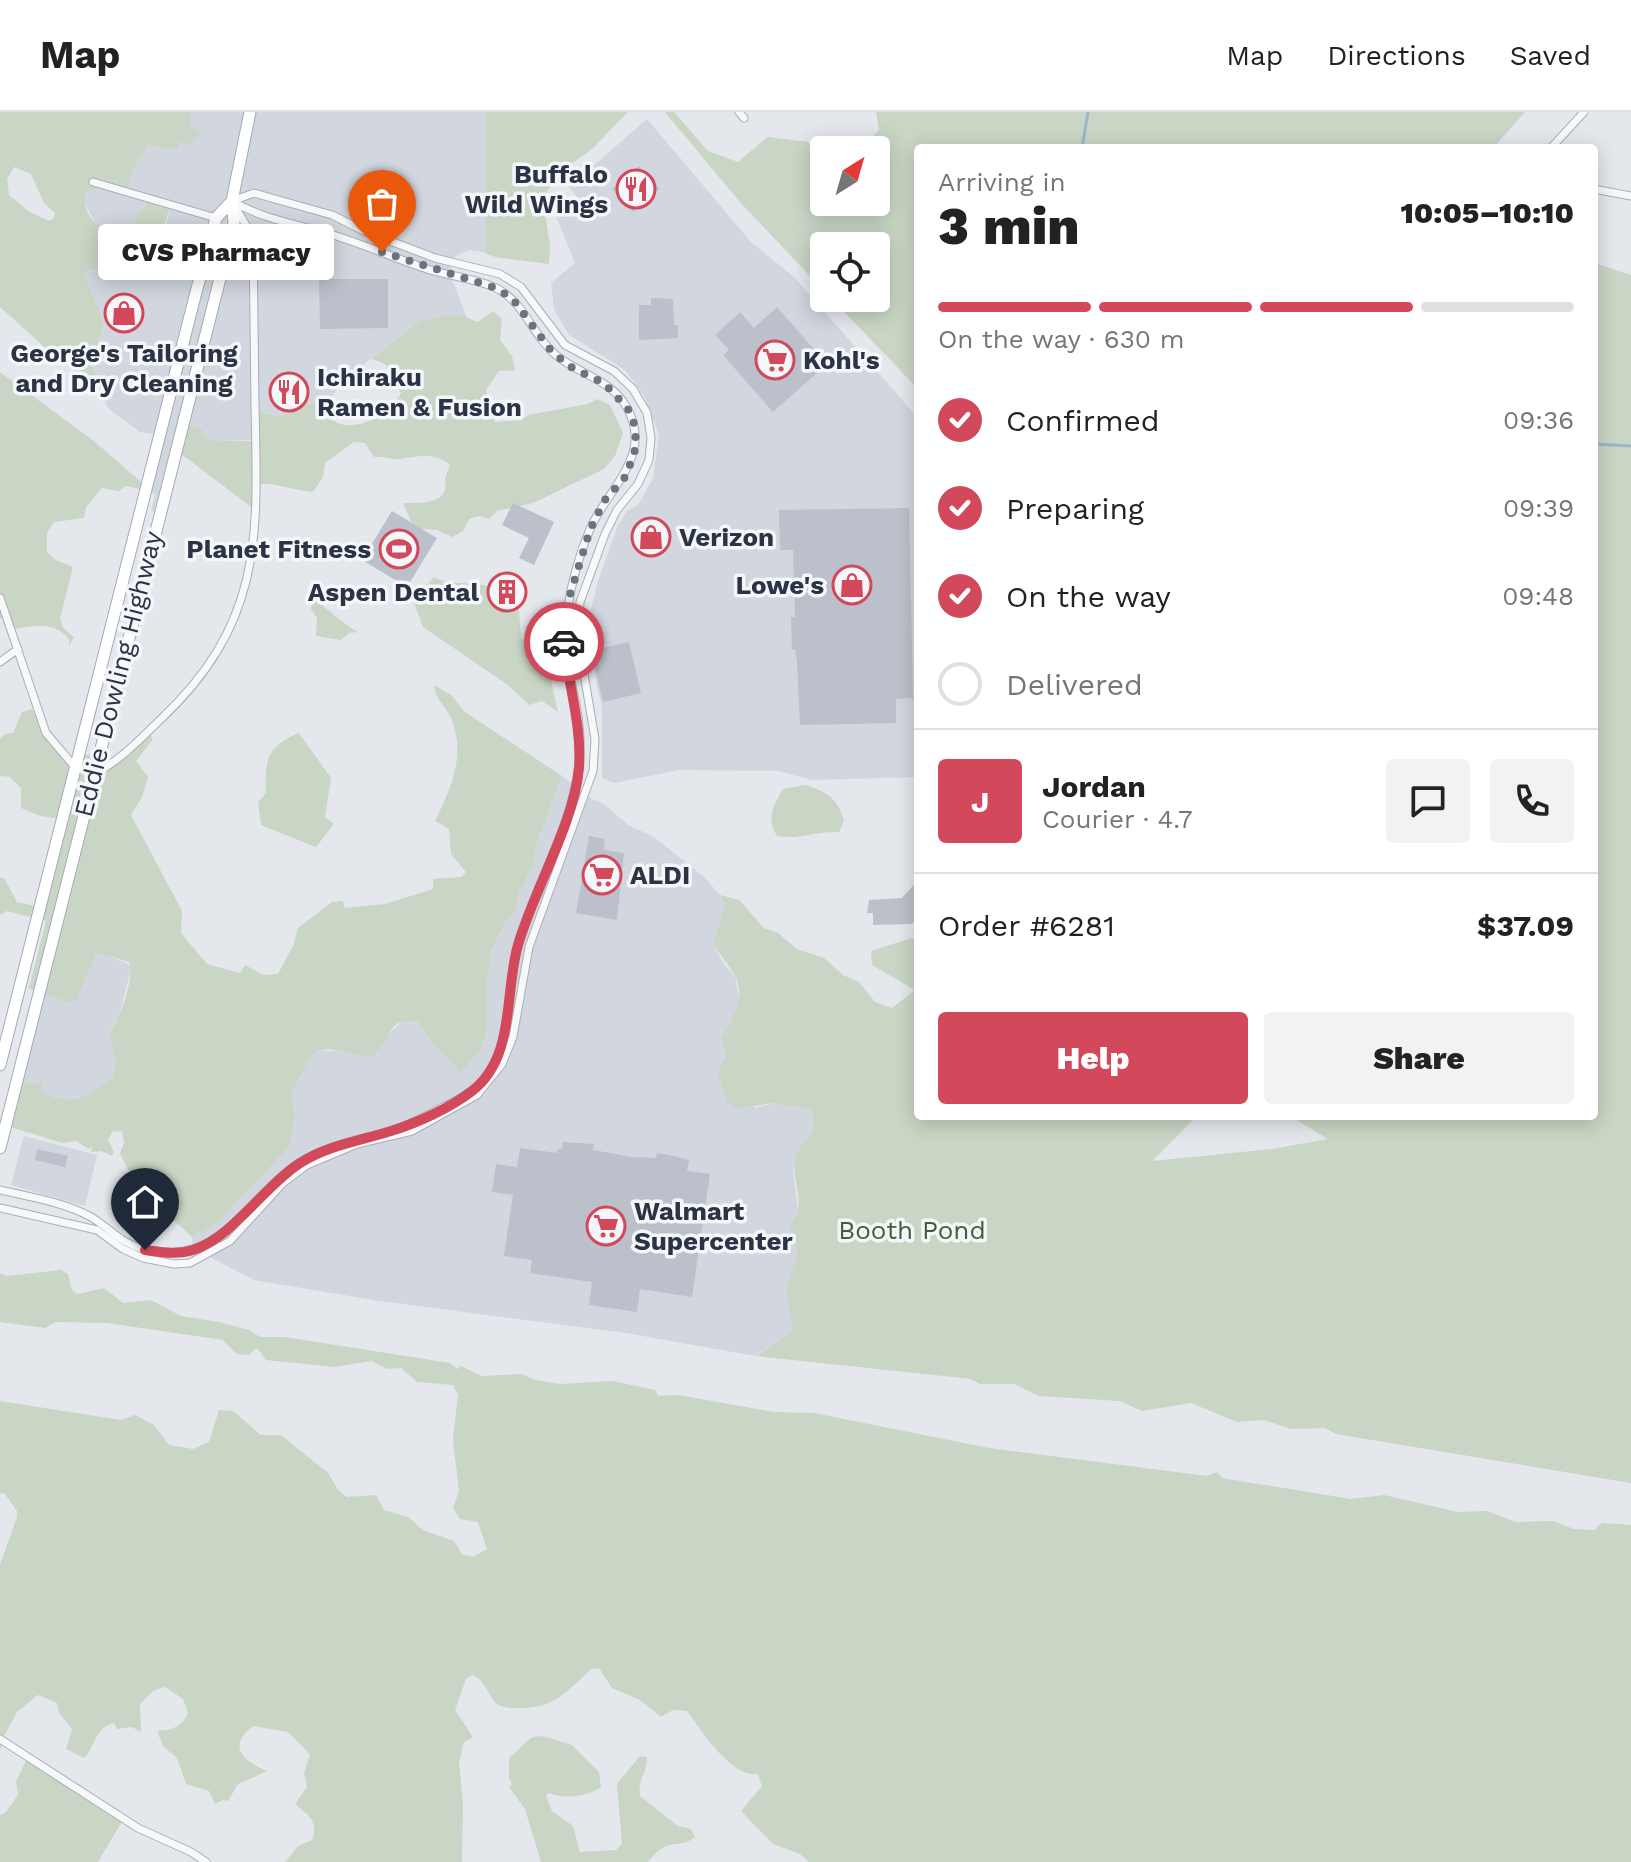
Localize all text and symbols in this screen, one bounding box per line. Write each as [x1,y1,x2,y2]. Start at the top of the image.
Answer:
text: Map [40,33,120,77]
text: Map [1226,39,1283,72]
text: Directions [1327,39,1466,72]
text: Saved [1510,39,1591,72]
north arrow [810,136,890,216]
map controls [810,136,890,312]
place label: Buffalo Wild Wings [465,159,608,219]
text: Arriving in [938,167,1066,197]
restaurant icon: Buffalo Wild Wings [615,168,657,210]
pin [348,170,416,252]
icon: bag [360,182,404,226]
text: 10:05–10:10 [1400,195,1574,230]
text: 3 min [938,196,1080,257]
callout: CVS Pharmacy [98,224,334,280]
button: locate [810,232,890,312]
text: CVS Pharmacy [121,237,311,267]
shop icon: George's Tailoring and Dry Cleaning [103,292,145,334]
text: On the way · 630 m [938,324,1185,354]
place label: George's Tailoring and Dry Cleaning [10,338,238,398]
supermarket icon: Kohl's [754,339,796,381]
place label: Kohl's [803,345,880,375]
place label: Ichiraku Ramen & Fusion [317,362,522,422]
restaurant icon: Ichiraku Ramen & Fusion [268,371,310,413]
icon: check [938,398,982,442]
text: Confirmed [1006,403,1160,438]
text: 09:36 [1503,405,1574,435]
icon: check [938,486,982,530]
text: Preparing [1006,491,1144,526]
text: 09:39 [1503,493,1574,523]
shop icon: Verizon [630,516,672,558]
place label: Verizon [679,522,774,552]
street label: Eddie Dowling Highway [68,527,168,820]
sports icon: Planet Fitness [378,528,420,570]
place label: Planet Fitness [186,534,371,564]
shop icon: Lowe's [831,564,873,606]
place label: Lowe's [736,570,824,600]
building icon: Aspen Dental [486,571,528,613]
icon: check [938,574,982,618]
place label: Aspen Dental [308,577,479,607]
text: On the way [1006,579,1171,614]
text: 09:48 [1502,581,1574,611]
courier [524,602,604,682]
icon: car [542,620,586,664]
text: Delivered [1006,667,1143,702]
button: chat [1386,759,1470,843]
button: phone [1490,759,1574,843]
text: Jordan [1042,769,1146,804]
text: J [971,784,989,819]
text: Courier · 4.7 [1042,804,1192,834]
supermarket icon: ALDI [581,854,623,896]
place label: ALDI [630,860,690,890]
text: Order #6281 [938,908,1115,943]
text: $37.09 [1477,908,1574,943]
button: Help [938,1012,1248,1104]
button: Share [1264,1012,1574,1104]
pin [111,1168,179,1250]
icon: home [123,1180,167,1224]
place label: Walmart Supercenter [634,1196,793,1256]
supermarket icon: Walmart Supercenter [585,1205,627,1247]
park label: Booth Pond [838,1215,986,1245]

